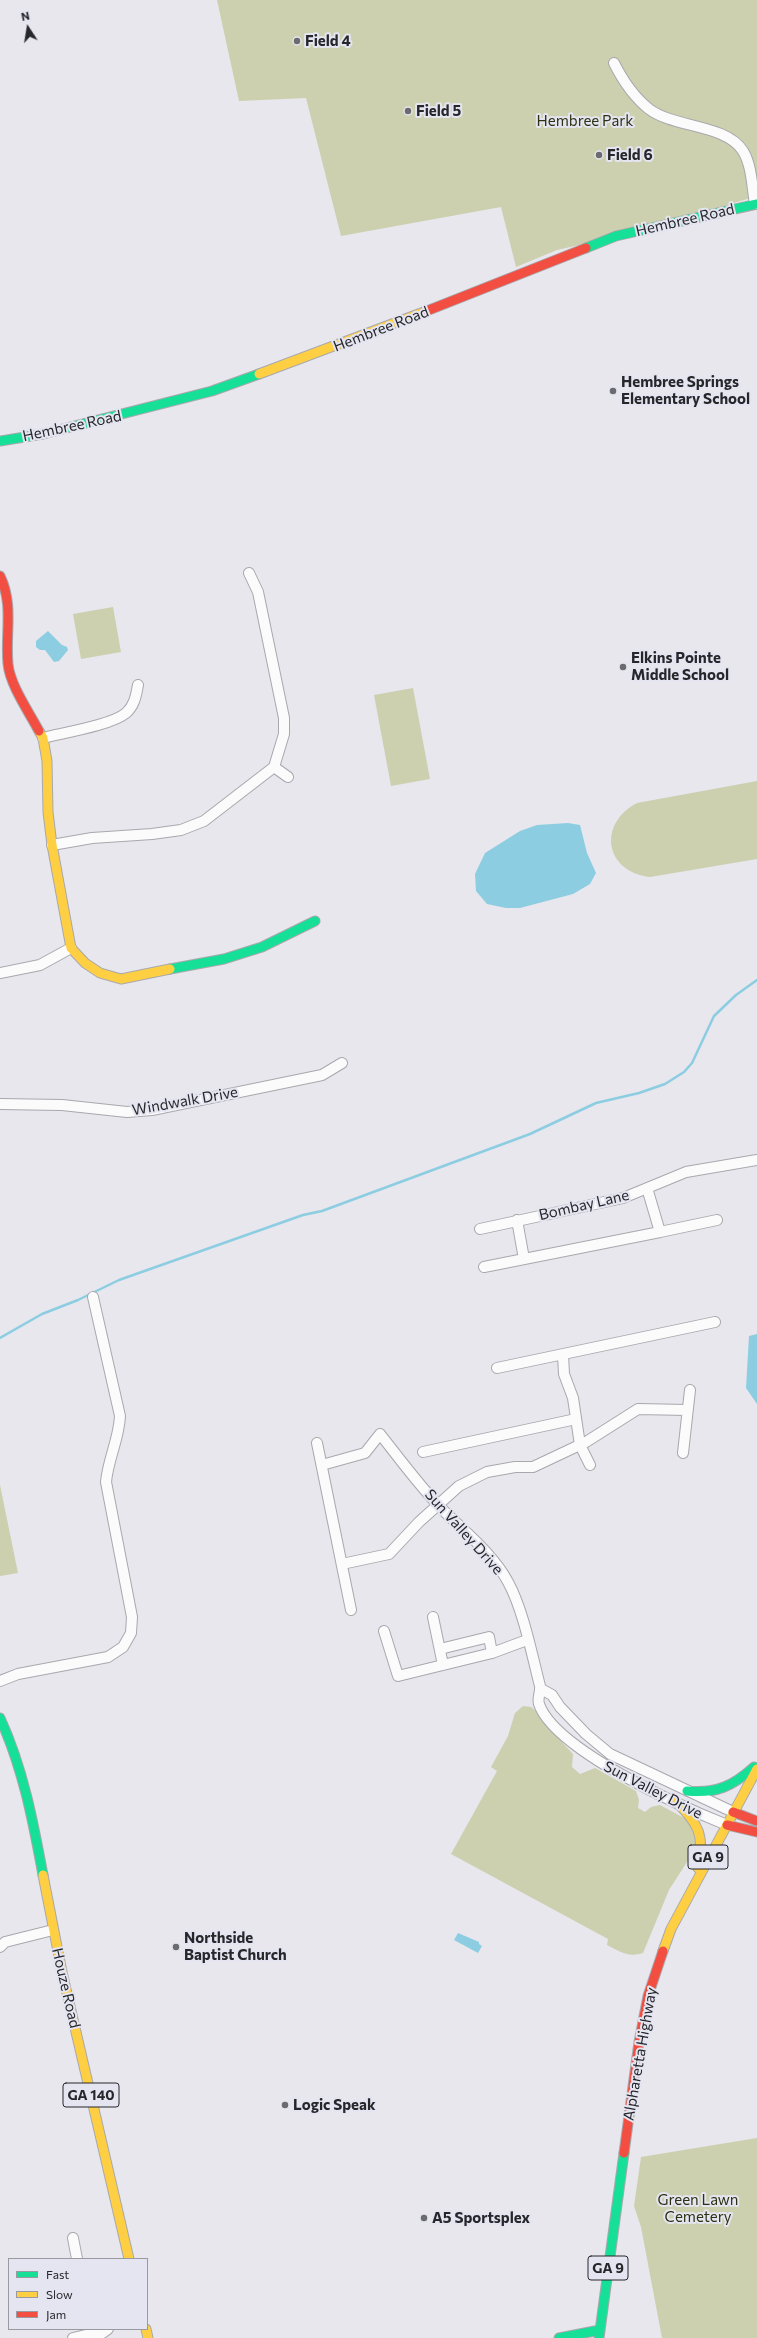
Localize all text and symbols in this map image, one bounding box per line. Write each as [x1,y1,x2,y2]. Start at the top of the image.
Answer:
north arrow [8,8,48,48]
text: N [20,9,31,23]
place label: Field 4 [305,32,351,50]
marker: Field 4 [292,36,302,46]
place label: Field 5 [416,102,461,120]
marker: Field 5 [403,106,413,116]
park label: Hembree Park [537,112,633,130]
place label: Field 6 [607,146,653,164]
marker: Field 6 [594,150,604,160]
street label: Hembree Road [634,200,736,240]
street label: Hembree Road [331,303,431,355]
place label: Hembree Springs Elementary School [621,373,750,408]
marker: Hembree Springs Elementary School [608,386,618,396]
street label: Hembree Road [21,407,123,445]
place label: Elkins Pointe Middle School [631,649,729,684]
marker: Elkins Pointe Middle School [618,662,628,672]
street label: Windwalk Drive [131,1083,239,1119]
street label: Bombay Lane [537,1186,631,1224]
street label: Sun Valley Drive [421,1486,507,1578]
street label: Sun Valley Drive [601,1757,705,1823]
road number: GA 9 [688,1845,728,1869]
place label: Northside Baptist Church [184,1929,287,1964]
marker: Northside Baptist Church [171,1942,181,1952]
street label: Houze Road [48,1946,84,2030]
street label: Alpharetta Highway [619,1986,661,2122]
road number: GA 140 [63,2083,119,2107]
place label: Logic Speak [293,2096,376,2114]
marker: Logic Speak [280,2100,290,2110]
park label: Green Lawn Cemetery [658,2191,738,2226]
place label: A5 Sportsplex [432,2209,530,2227]
marker: A5 Sportsplex [419,2213,429,2223]
road number: GA 9 [588,2256,628,2280]
legend [8,2258,148,2330]
text: Fast [46,2267,69,2281]
text: Slow [46,2287,73,2301]
text: Jam [46,2307,66,2321]

